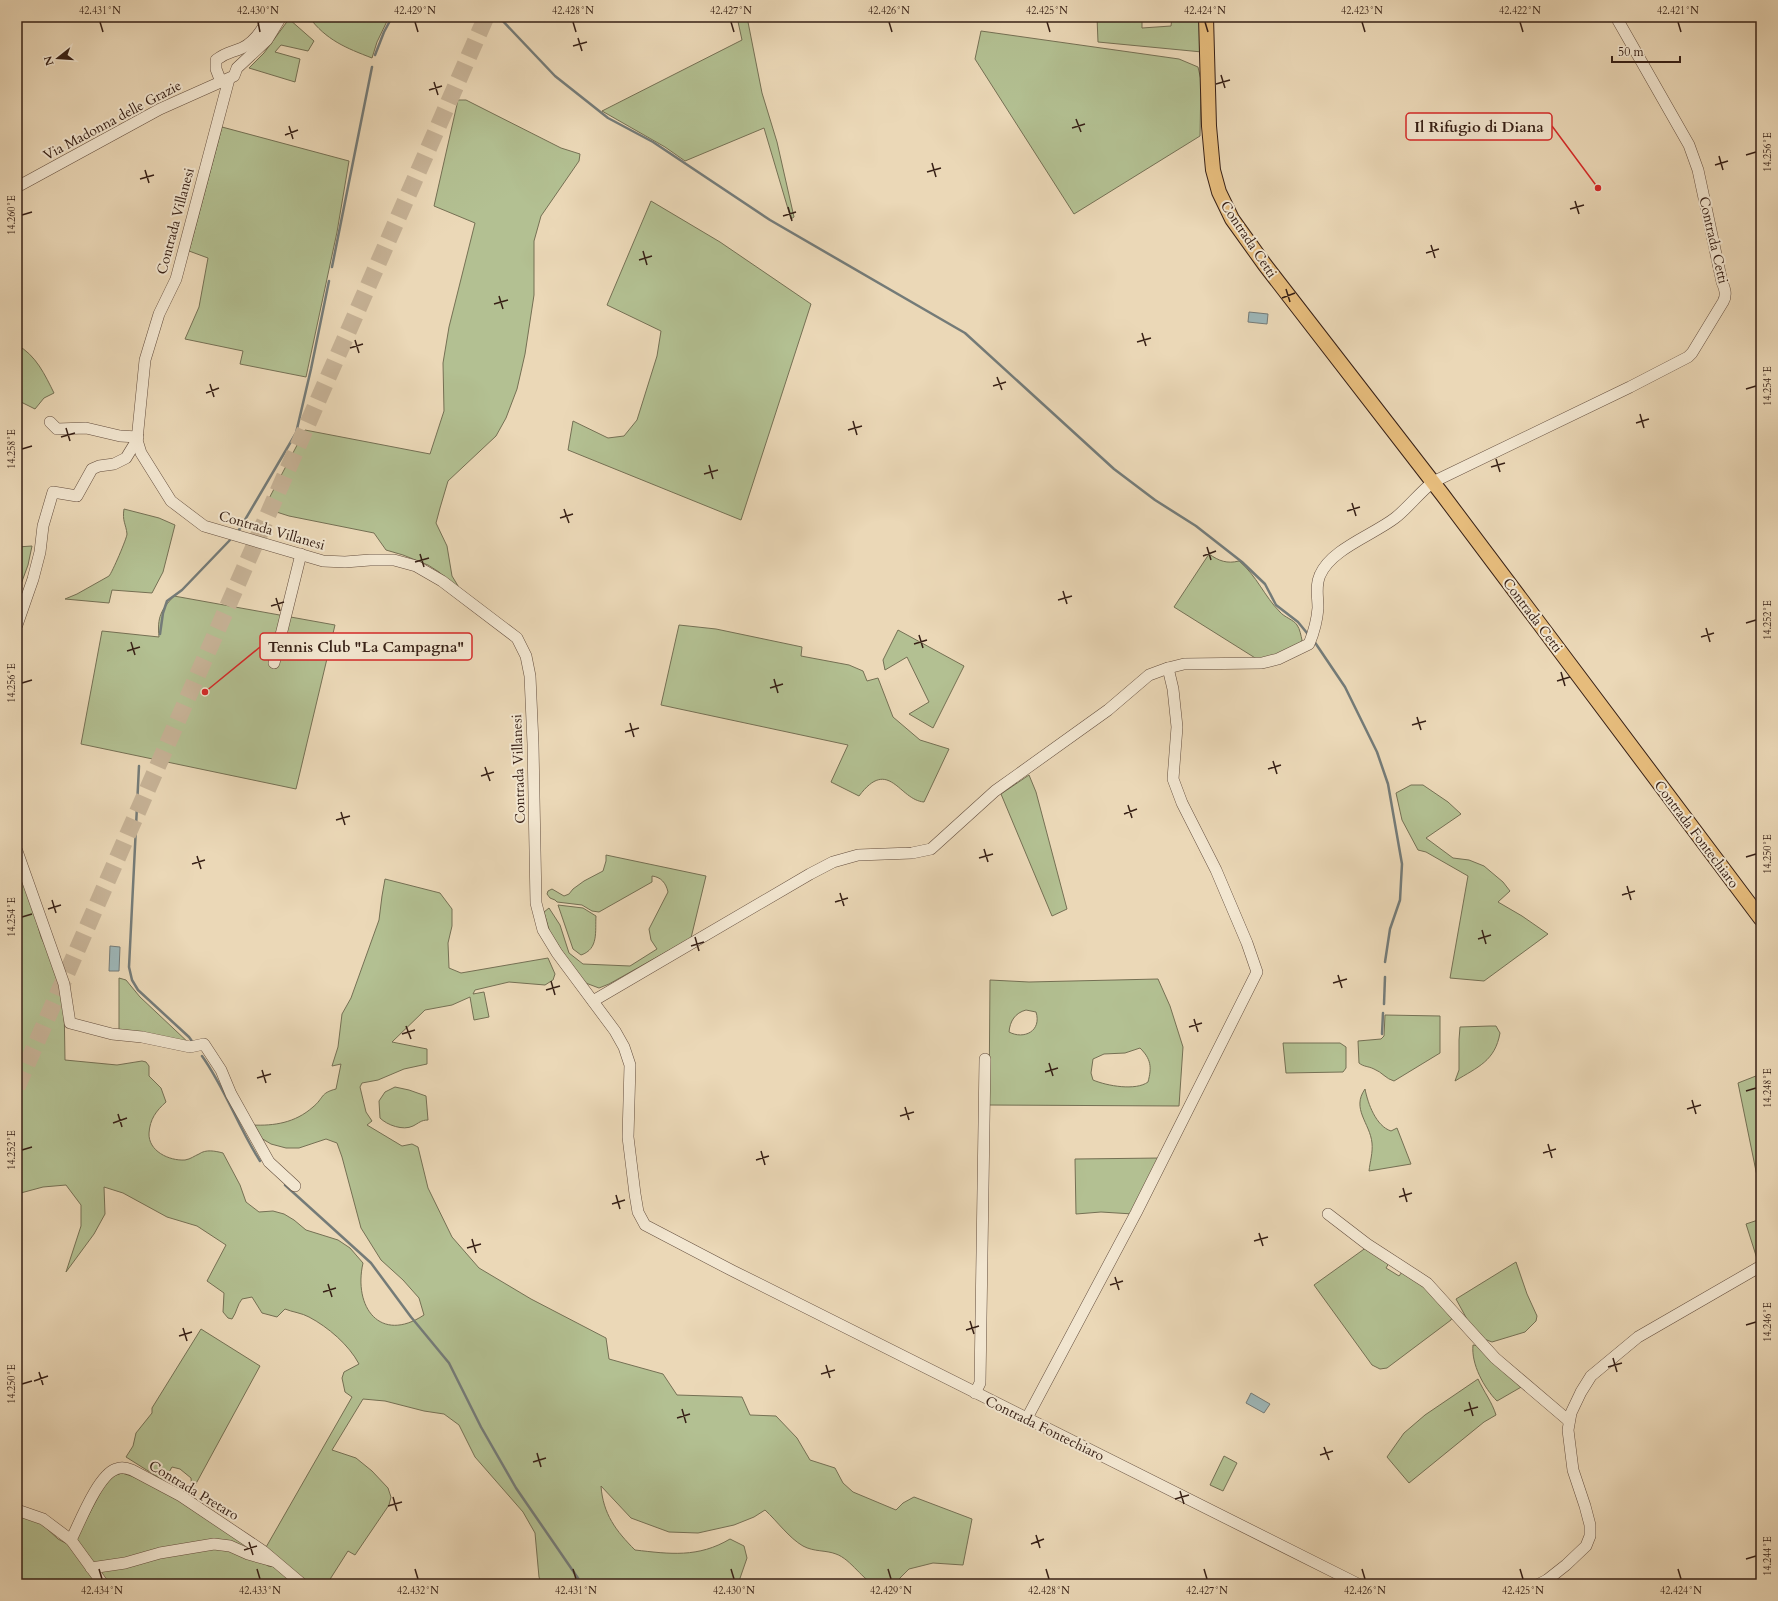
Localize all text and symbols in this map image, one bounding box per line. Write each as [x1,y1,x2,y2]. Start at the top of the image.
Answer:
text: 42.431°N [79,4,121,18]
text: 42.430°N [237,4,279,18]
text: 42.429°N [394,4,436,18]
text: 42.428°N [552,4,594,18]
text: 42.427°N [710,4,752,18]
text: 42.426°N [868,4,910,18]
text: 42.425°N [1026,4,1068,18]
text: 42.424°N [1184,4,1226,18]
text: 42.423°N [1341,4,1383,18]
text: 42.422°N [1499,4,1541,18]
text: 42.421°N [1657,4,1699,18]
north arrow [38,38,78,78]
scale bar [1612,38,1680,64]
text: 50 m [1618,44,1645,60]
text: N [40,54,57,68]
street label: Via Madonna delle Grazie [40,76,185,165]
callout: Il Rifugio di Diana [1406,113,1552,140]
text: Il Rifugio di Diana [1414,117,1544,137]
text: 14.256°E [1761,132,1775,172]
street label: Contrada Villanesi [152,166,199,276]
text: 14.260°E [5,195,19,235]
street label: Contrada Cetti [1694,195,1733,286]
street label: Contrada Cetti [1216,197,1281,281]
text: 14.254°E [1761,366,1775,406]
text: 14.258°E [5,429,19,469]
street label: Contrada Villanesi [217,506,327,555]
street label: Contrada Cetti [1498,574,1567,657]
text: 14.252°E [1761,600,1775,640]
callout: Tennis Club "La Campagna" [260,633,472,660]
text: Tennis Club "La Campagna" [268,637,464,657]
text: 14.256°E [5,663,19,703]
street label: Contrada Villanesi [507,714,530,824]
street label: Contrada Fontechiaro [1650,777,1744,892]
text: 14.250°E [1761,834,1775,874]
text: 14.254°E [5,897,19,937]
text: 14.248°E [1761,1068,1775,1108]
text: 14.252°E [5,1130,19,1170]
text: 14.246°E [1761,1302,1775,1342]
text: 14.250°E [5,1364,19,1404]
street label: Contrada Fontechiaro [982,1391,1108,1466]
street label: Contrada Pretaro [145,1456,243,1525]
text: 14.244°E [1761,1536,1775,1576]
text: 42.434°N [81,1584,123,1598]
text: 42.433°N [239,1584,281,1598]
text: 42.432°N [397,1584,439,1598]
text: 42.431°N [555,1584,597,1598]
text: 42.430°N [713,1584,755,1598]
text: 42.429°N [870,1584,912,1598]
text: 42.428°N [1028,1584,1070,1598]
text: 42.427°N [1186,1584,1228,1598]
text: 42.426°N [1344,1584,1386,1598]
text: 42.425°N [1502,1584,1544,1598]
text: 42.424°N [1660,1584,1702,1598]

